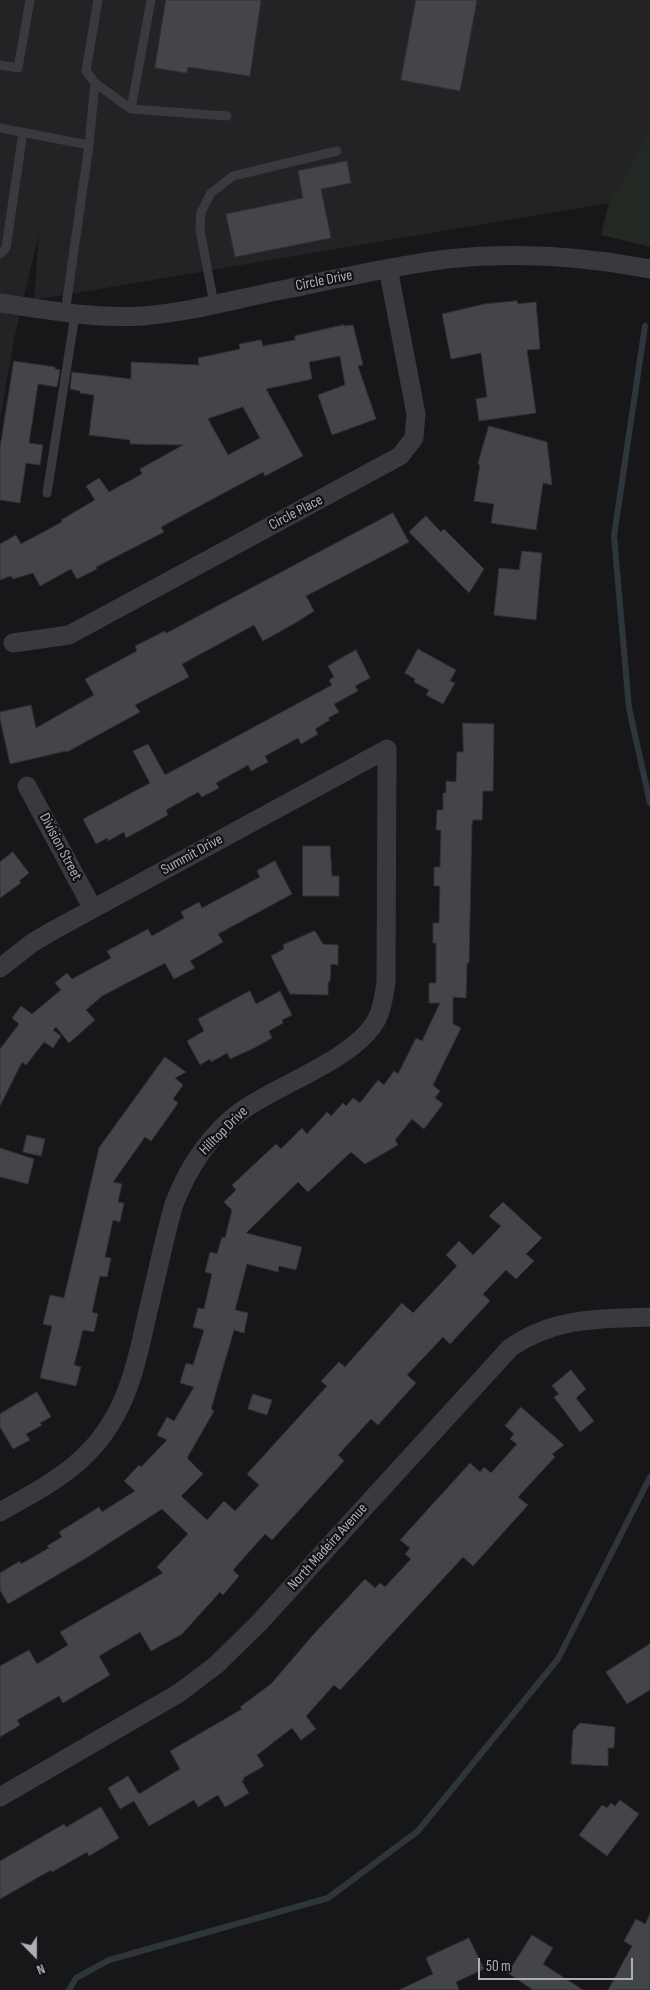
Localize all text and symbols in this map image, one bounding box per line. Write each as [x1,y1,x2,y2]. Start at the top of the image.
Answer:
street label: Circle Drive [294,267,354,295]
street label: Circle Place [266,491,326,535]
street label: Division Street [35,810,85,884]
street label: Summit Drive [158,831,226,879]
street label: Hilltop Drive [196,1103,252,1159]
street label: North Madeira Avenue [284,1500,372,1594]
north arrow [10,1930,60,1980]
scale bar [480,1948,635,1980]
text: 50 m [486,1957,511,1976]
text: N [34,1960,47,1979]

